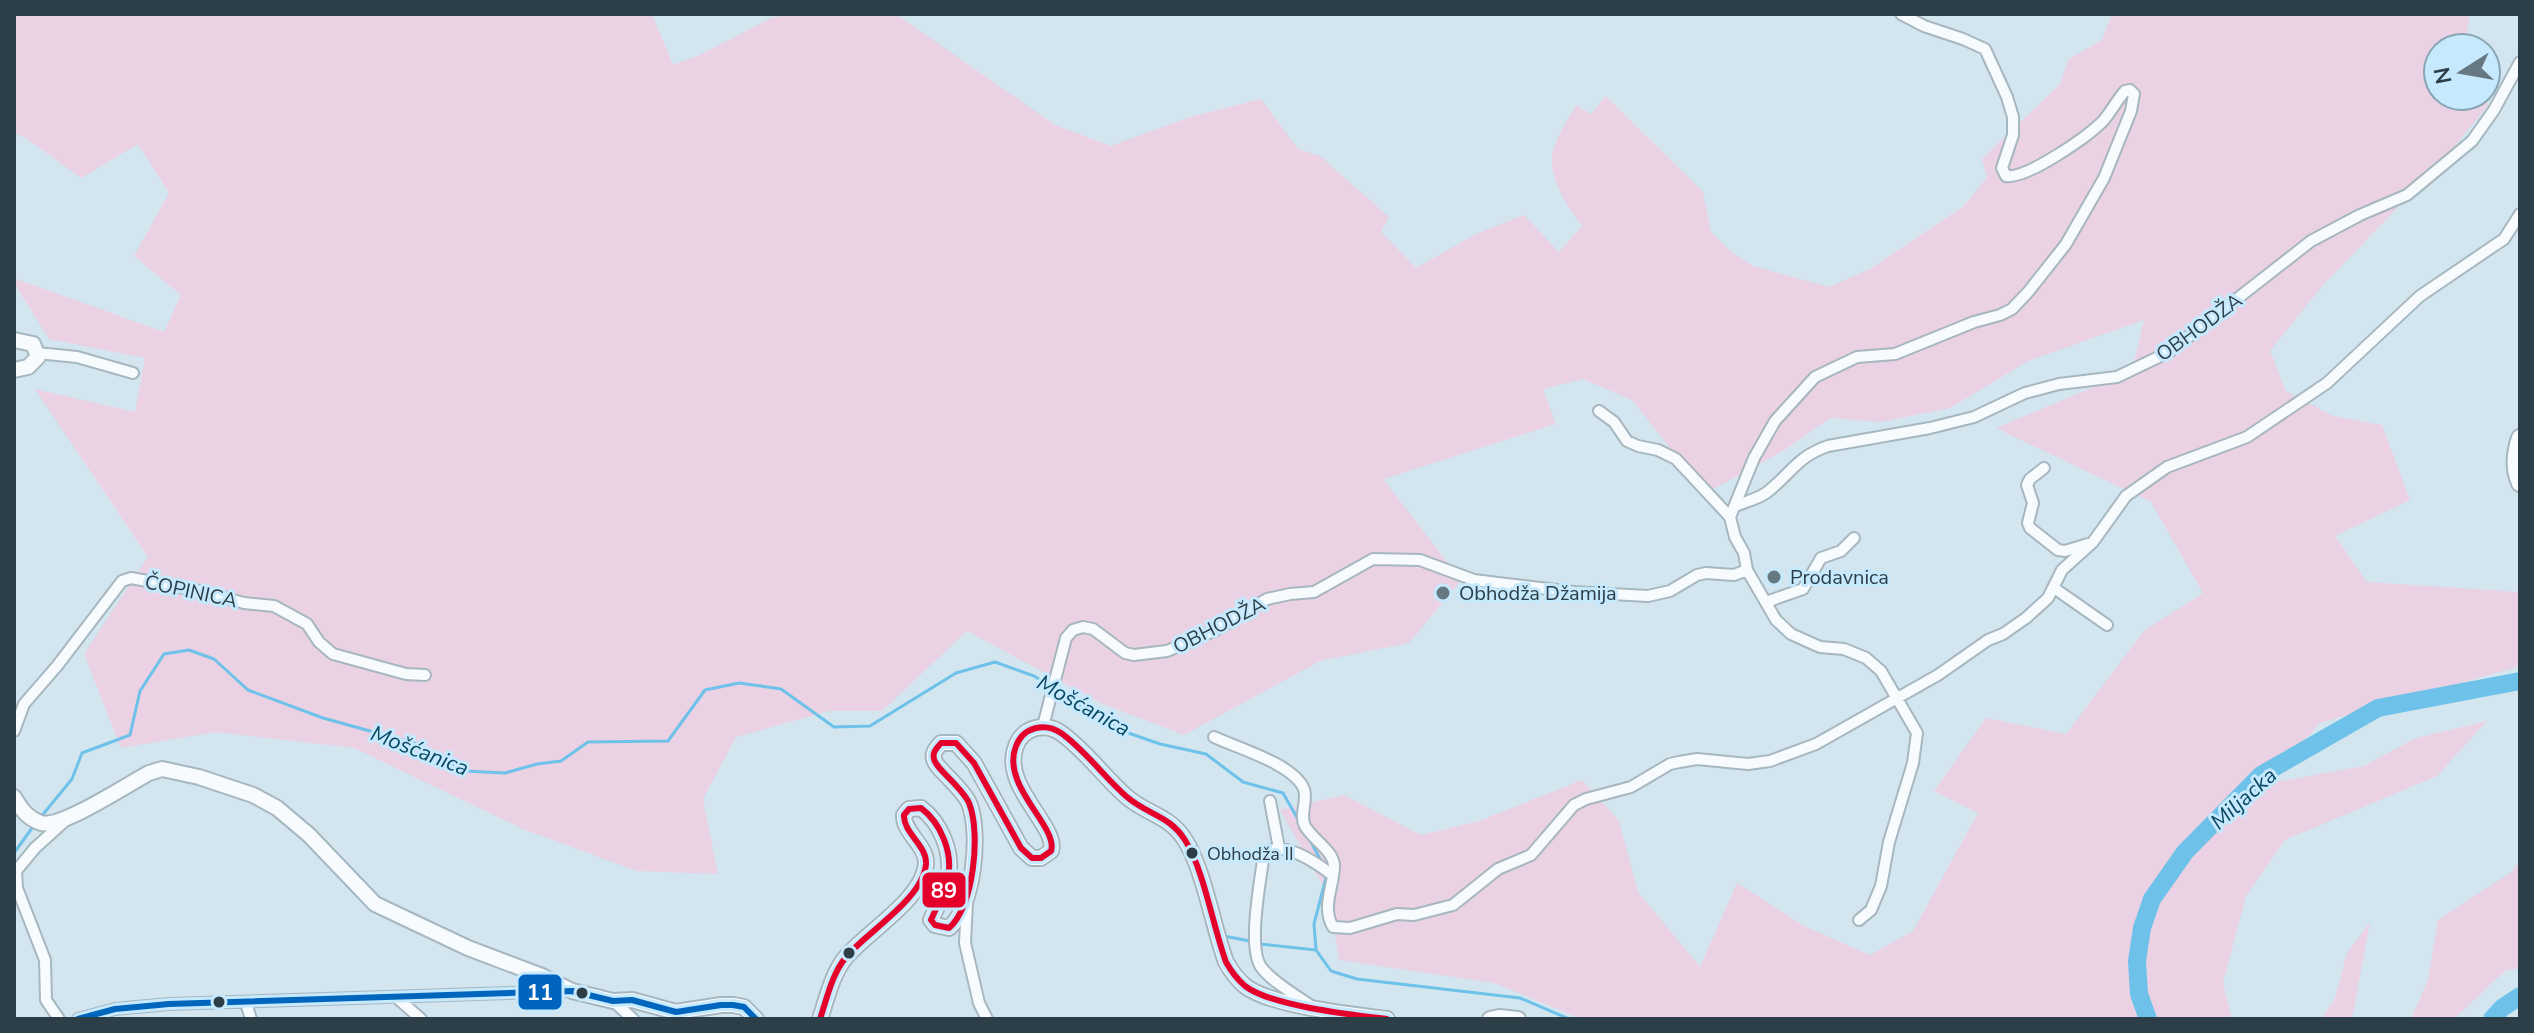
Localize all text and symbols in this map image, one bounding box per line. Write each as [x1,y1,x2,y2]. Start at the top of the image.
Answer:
north arrow [2422,32,2502,112]
text: N [2427,65,2460,87]
street label: OBHODŽA [2151,287,2248,368]
place label: Prodavnica [1790,564,1889,591]
marker: Prodavnica [1765,568,1783,586]
street label: ČOPINICA [142,569,240,615]
place label: Obhodža Džamija [1459,580,1617,607]
marker: Obhodža Džamija [1434,584,1452,602]
street label: OBHODŽA [1168,591,1270,660]
water label: Mošćanica [1031,668,1136,744]
water label: Mošćanica [366,719,473,783]
water label: Miljacka [2204,761,2283,837]
place label: Obhodža II [1207,842,1294,866]
marker: Obhodža II [1184,845,1200,861]
line badge: 89 [921,871,967,909]
text: 89 [931,876,957,906]
unlabelled marker [841,945,857,961]
line badge: 11 [517,973,563,1011]
text: 11 [527,978,553,1008]
unlabelled marker [574,985,590,1001]
unlabelled marker [211,994,227,1010]

